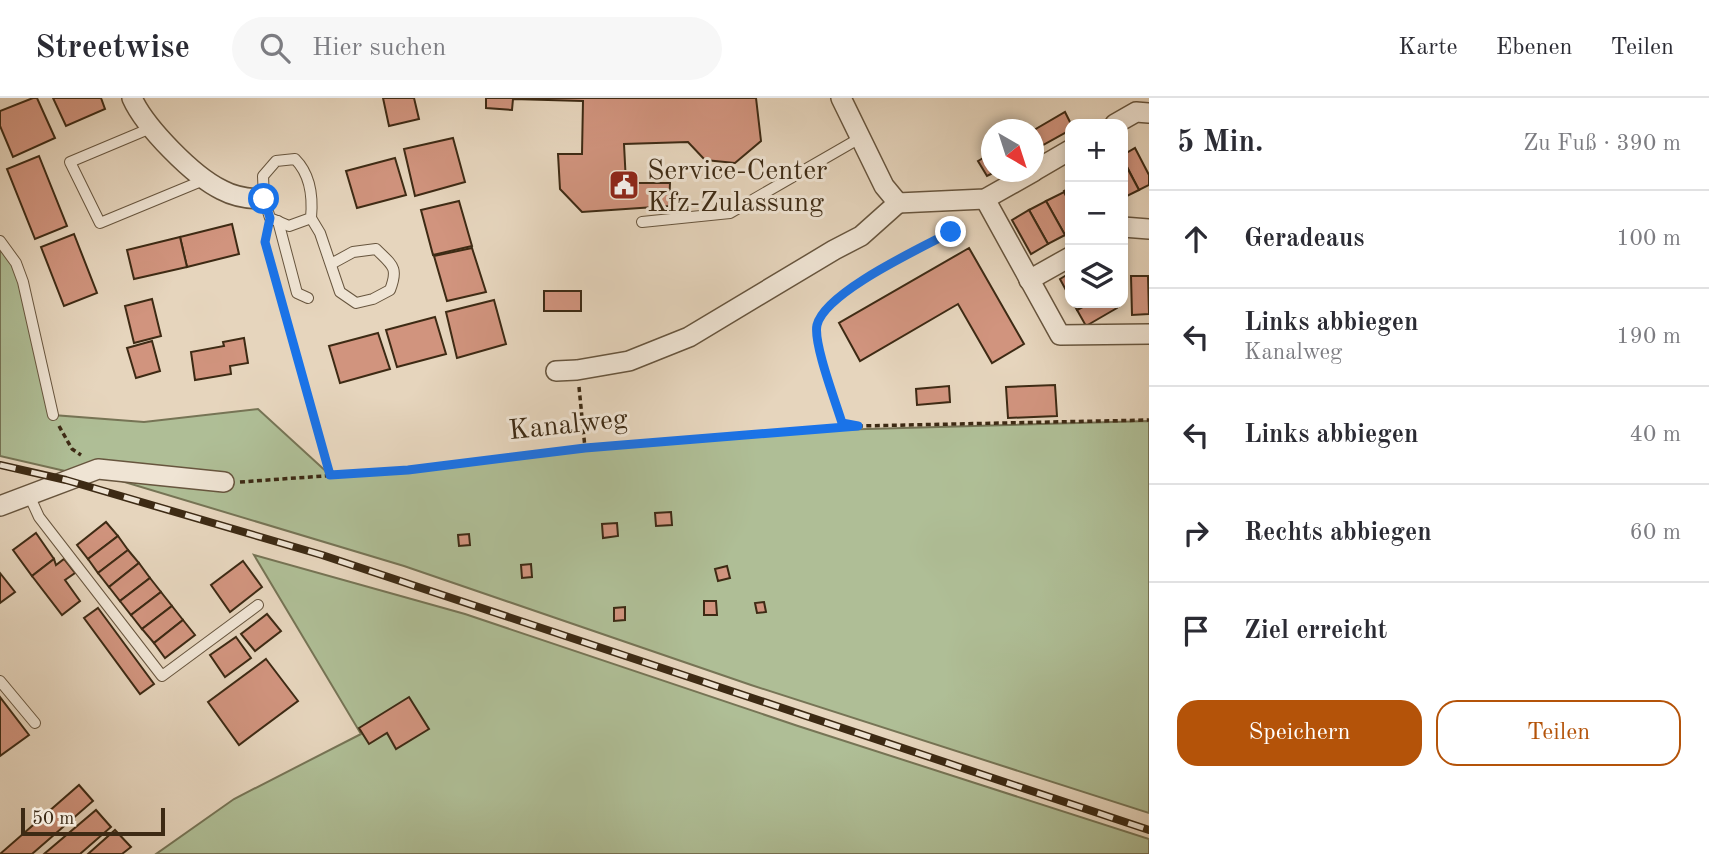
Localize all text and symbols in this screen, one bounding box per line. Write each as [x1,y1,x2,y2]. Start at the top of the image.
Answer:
search box [232,17,722,80]
icon: search [256,29,294,67]
text: Streetwise [35,32,190,65]
text: Hier suchen [312,35,446,61]
text: Karte [1398,36,1458,60]
text: Ebenen [1496,36,1572,60]
text: Teilen [1610,36,1674,60]
north arrow [981,119,1044,182]
map controls [1065,119,1128,308]
button: + [1065,119,1128,182]
text: 5 Min. [1177,128,1263,158]
text: Zu Fuß · 390 m [1523,132,1681,155]
place label: Service-Center Kfz-Zulassung [647,158,828,218]
public building icon: Service-Center Kfz-Zulassung [607,168,641,202]
button: − [1065,182,1128,245]
route start [248,183,279,214]
route end [935,216,966,247]
icon: ahead [1177,220,1215,258]
text: Geradeaus [1244,226,1364,252]
text: 100 m [1616,227,1681,250]
button: layers [1065,245,1128,308]
text: Links abbiegen [1244,310,1418,336]
icon: left [1177,318,1215,356]
text: 190 m [1616,325,1681,348]
text: Kanalweg [1244,341,1343,364]
street label: Kanalweg [507,406,629,446]
icon: left [1177,416,1215,454]
text: Links abbiegen [1244,422,1418,448]
text: 40 m [1630,423,1681,446]
icon: right [1177,514,1215,552]
text: Rechts abbiegen [1244,520,1432,546]
text: 60 m [1630,521,1681,544]
icon: arrive [1177,612,1215,650]
text: Ziel erreicht [1244,618,1387,644]
button: Speichern [1177,700,1422,766]
button: Teilen [1436,700,1681,766]
scale bar [21,805,164,837]
text: 50 m [32,810,74,829]

